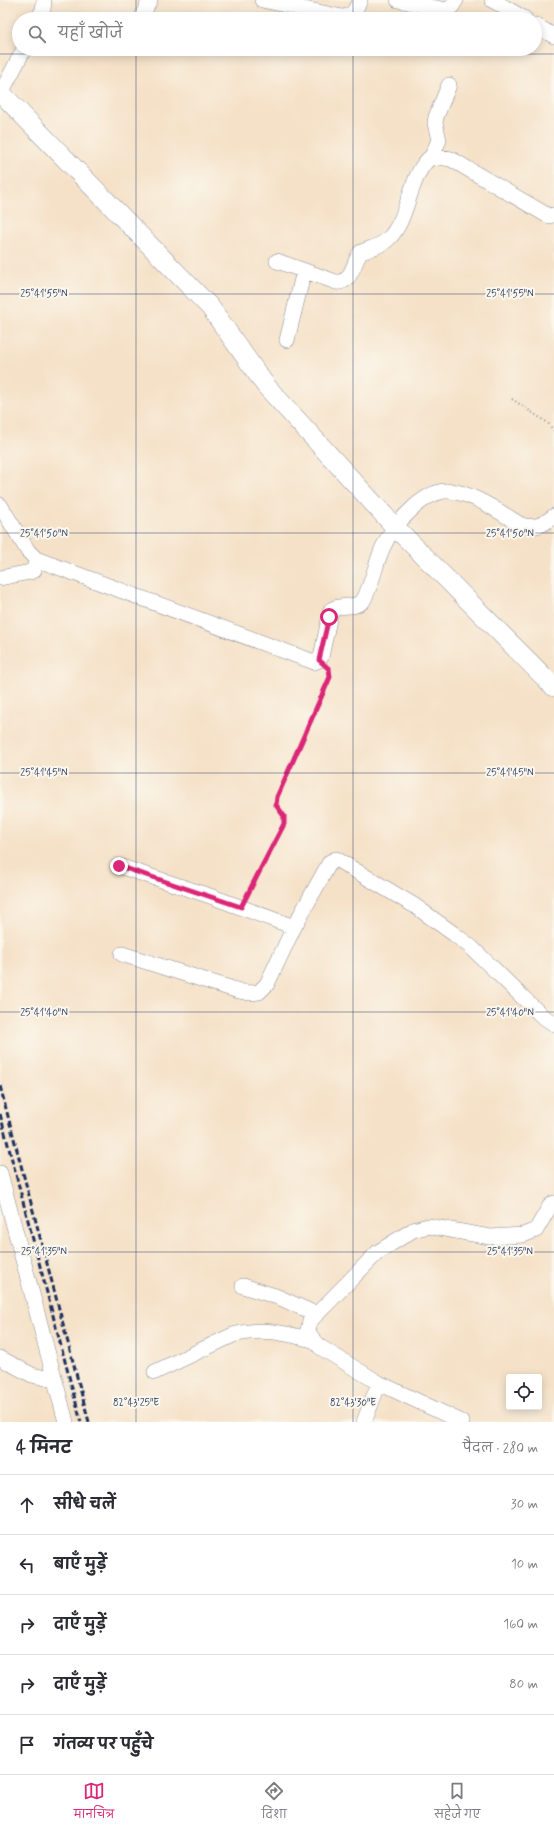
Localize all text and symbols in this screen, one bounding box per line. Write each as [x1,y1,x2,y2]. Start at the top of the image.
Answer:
search box [12,12,542,56]
icon: search [26,23,48,45]
text: यहाँ खोजें [58,24,123,44]
text: 25°41'55"N [20,287,68,301]
text: 25°41'55"N [486,287,534,301]
text: 25°41'50"N [20,527,68,541]
text: 25°41'50"N [486,527,534,541]
route start [320,608,338,626]
text: 25°41'45"N [20,766,68,780]
text: 25°41'45"N [486,766,534,780]
route end [110,857,128,875]
text: 25°41'40"N [20,1006,68,1020]
text: 25°41'40"N [486,1006,534,1020]
text: 25°41'35"N [21,1245,67,1259]
text: 25°41'35"N [487,1245,533,1259]
map controls [506,1374,542,1410]
button: locate [506,1374,542,1410]
text: 82°43'25"E [113,1396,159,1410]
text: 82°43'30"E [330,1396,376,1410]
text: 4 मिनट [16,1437,72,1459]
text: पैदल · 280 m [463,1440,538,1457]
icon: ahead [16,1494,38,1516]
text: सीधे चलें [54,1495,116,1515]
text: 30 m [511,1496,538,1513]
icon: left [16,1554,38,1576]
text: बाएँ मुड़ें [54,1555,107,1575]
text: 10 m [511,1556,538,1573]
icon: right [16,1614,38,1636]
text: दाएँ मुड़ें [54,1615,106,1635]
text: 160 m [503,1616,538,1633]
icon: right [16,1674,38,1696]
text: दाएँ मुड़ें [54,1675,106,1695]
text: 80 m [509,1676,538,1693]
icon: arrive [16,1734,38,1756]
text: गंतव्य पर पहुँचे [54,1735,153,1755]
tab: मानचित्र [74,1780,114,1826]
tab: दिशा [262,1780,287,1826]
tab: सहेजे गए [434,1780,480,1826]

